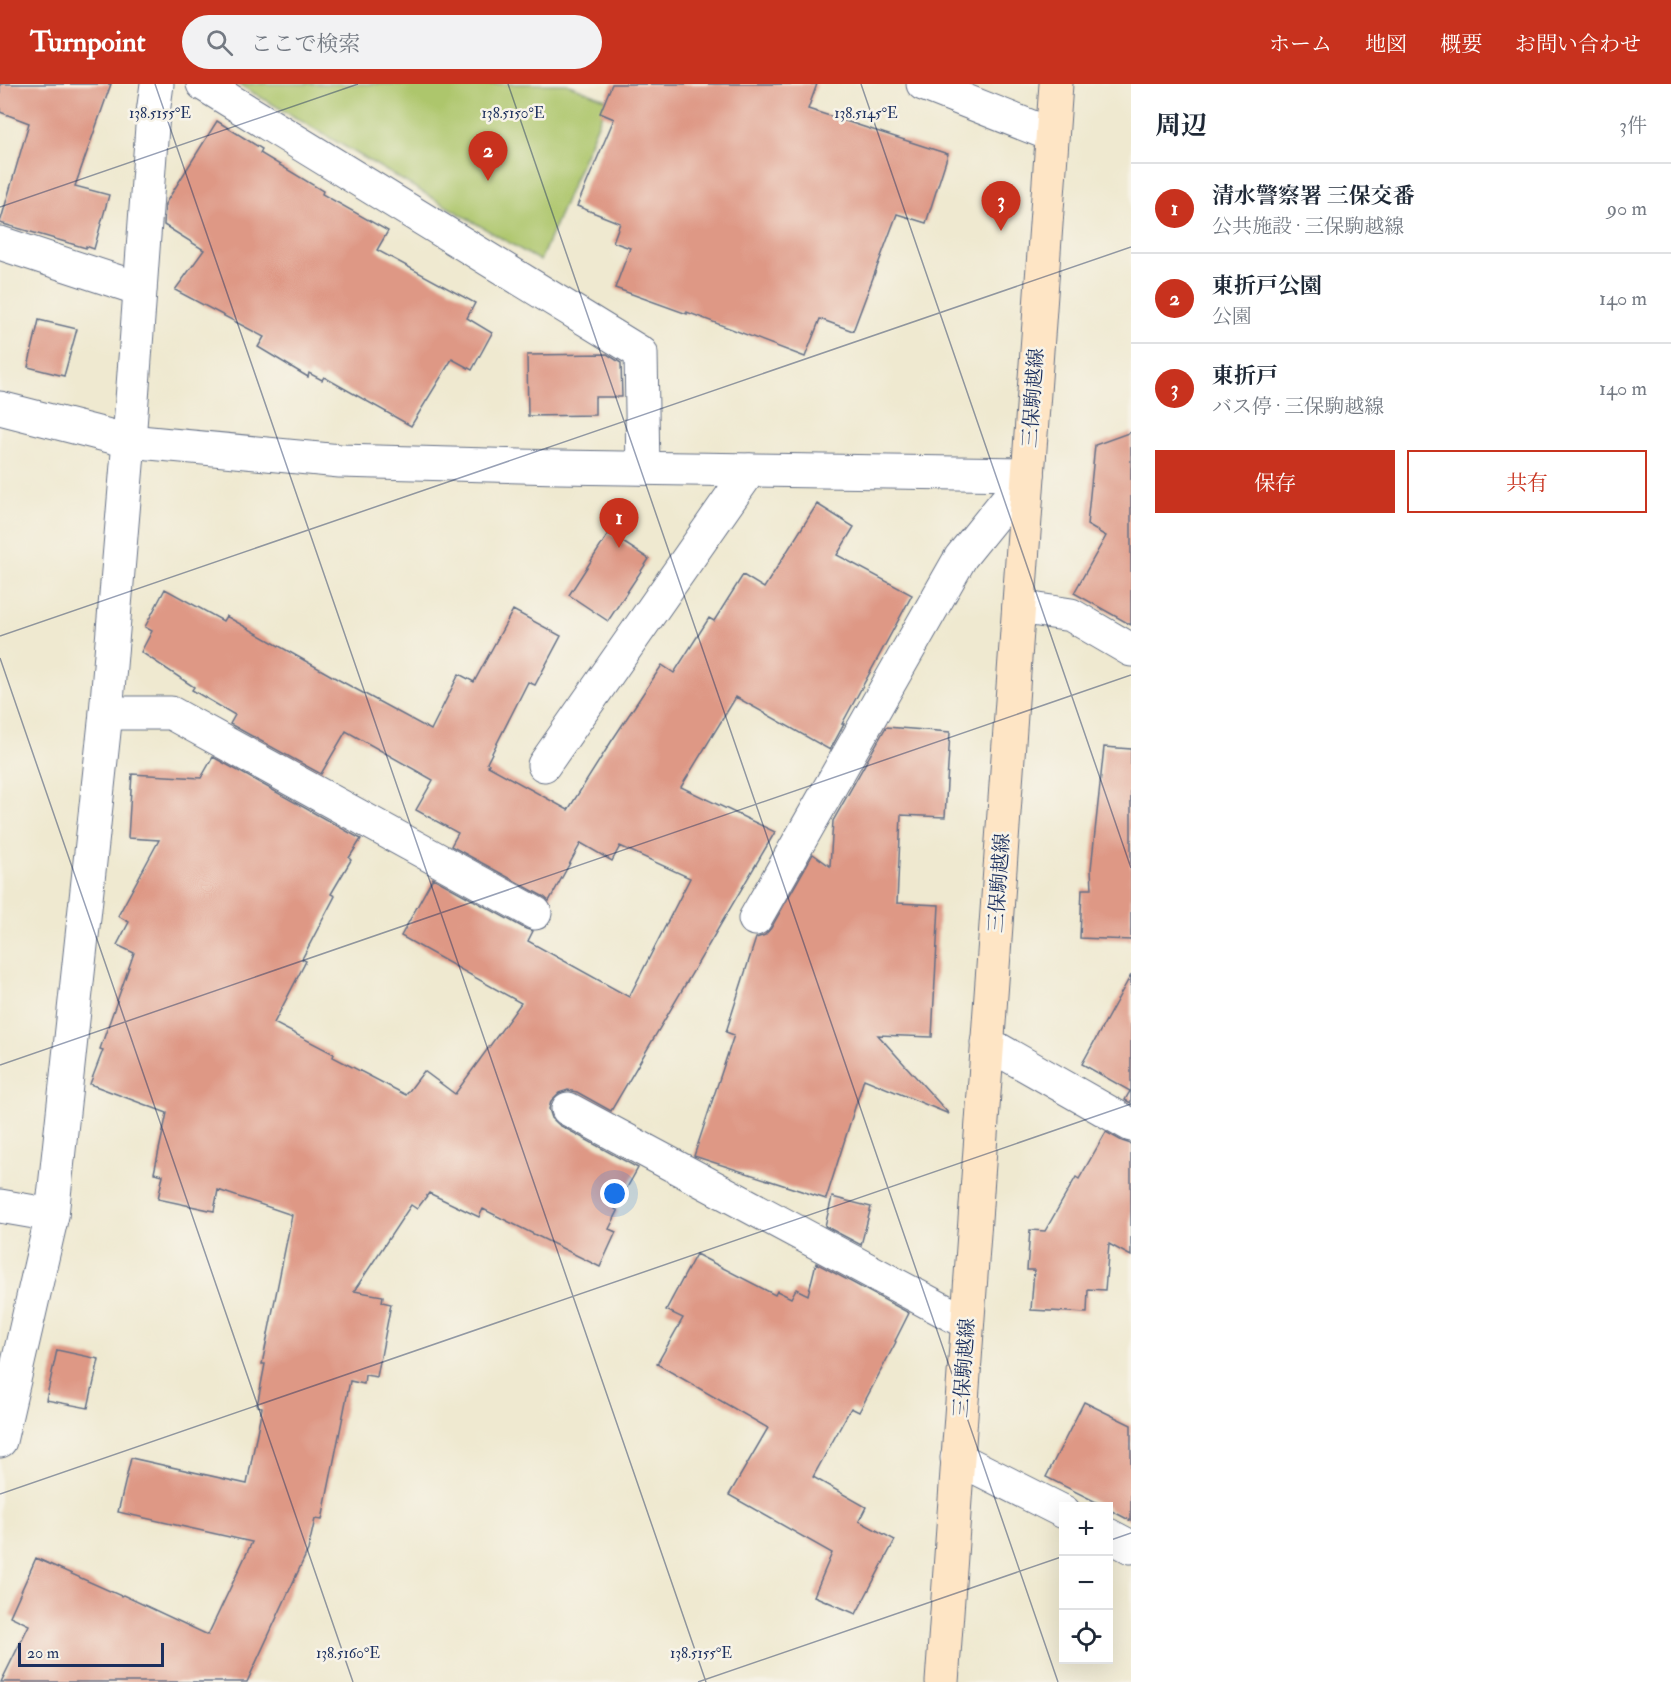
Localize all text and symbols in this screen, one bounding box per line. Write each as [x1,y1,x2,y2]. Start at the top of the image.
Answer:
search box [182,15,602,69]
text: Turnpoint [30,25,146,60]
icon: search [203,26,236,59]
text: ここで検索 [251,30,361,58]
text: ホーム [1269,31,1332,58]
text: 地図 [1365,31,1407,58]
text: 概要 [1440,31,1482,58]
text: お問い合わせ [1515,31,1641,58]
text: 138.5155°E [129,104,191,123]
text: 138.5150°E [482,104,545,123]
text: 138.5145°E [834,104,898,123]
text: 周辺 [1155,110,1207,142]
text: 3件 [1619,113,1647,138]
pin: 2 [468,132,508,181]
pin: 3 [982,182,1020,231]
text: 清水警察署 三保交番 [1212,182,1415,210]
text: 1 [1171,196,1178,221]
text: 90 m [1607,196,1647,221]
text: 公共施設 · 三保駒越線 [1212,214,1404,239]
text: 東折戸公園 [1212,272,1322,300]
text: 2 [1169,286,1180,311]
text: 140 m [1599,286,1647,311]
text: 公園 [1212,304,1252,329]
street label: 三保駒越線 [1017,347,1049,449]
text: 東折戸 [1212,362,1278,390]
text: 3 [1171,376,1178,401]
text: 140 m [1599,376,1647,401]
text: バス停 · 三保駒越線 [1212,394,1384,419]
button: 保存 [1155,450,1395,513]
button: 共有 [1407,450,1647,513]
pin: 1 [600,498,638,548]
street label: 三保駒越線 [983,832,1015,934]
your location [600,1179,629,1208]
street label: 三保駒越線 [948,1317,980,1419]
map controls [1059,1502,1113,1664]
button: + [1059,1502,1113,1556]
button: − [1059,1556,1113,1610]
button: locate [1059,1610,1113,1664]
scale bar [18,1640,164,1668]
text: 20 m [27,1643,59,1663]
text: 138.5160°E [316,1644,380,1663]
text: 138.5155°E [670,1644,732,1663]

